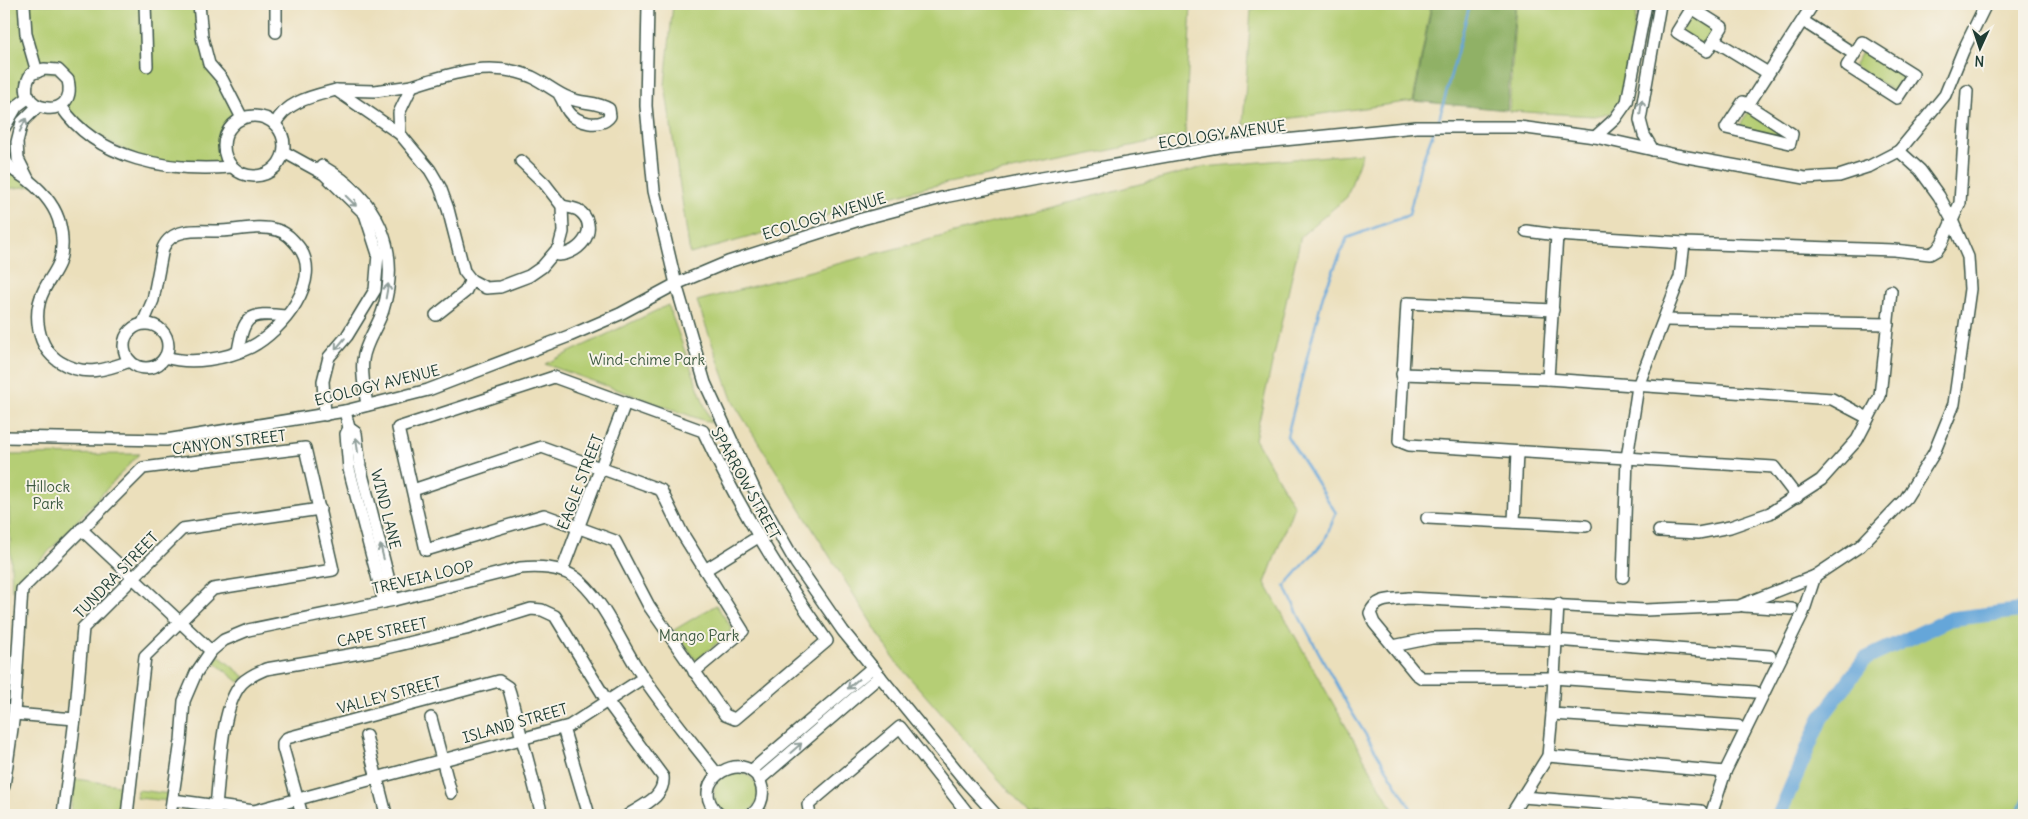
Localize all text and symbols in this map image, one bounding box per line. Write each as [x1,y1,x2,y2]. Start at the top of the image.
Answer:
north arrow [1956,22,2006,72]
text: N [1974,52,1985,70]
one-way arrow [1636,99,1646,115]
street label: ECOLOGY AVENUE [1157,116,1287,152]
one-way arrow [19,117,29,132]
street label: ECOLOGY AVENUE [760,188,888,244]
one-way arrow [345,194,357,207]
one-way arrow [382,284,392,300]
one-way arrow [334,338,345,351]
park label: Wind-chime Park [589,350,705,369]
street label: ECOLOGY AVENUE [312,360,442,410]
street label: SPARROW STREET [707,424,785,543]
street label: CANYON STREET [171,426,287,458]
street label: EAGLE STREET [553,431,607,533]
one-way arrow [352,438,362,454]
street label: WIND LANE [367,467,405,551]
park label: Hillock Park [26,477,71,513]
street label: TUNDRA STREET [70,528,162,622]
one-way arrow [376,545,386,561]
street label: TREVEIA LOOP [370,556,476,598]
street label: CAPE STREET [335,613,429,651]
park label: Mango Park [659,626,740,645]
street label: VALLEY STREET [335,672,443,718]
one-way arrow [846,678,859,690]
street label: ISLAND STREET [460,699,570,747]
one-way arrow [789,743,802,754]

